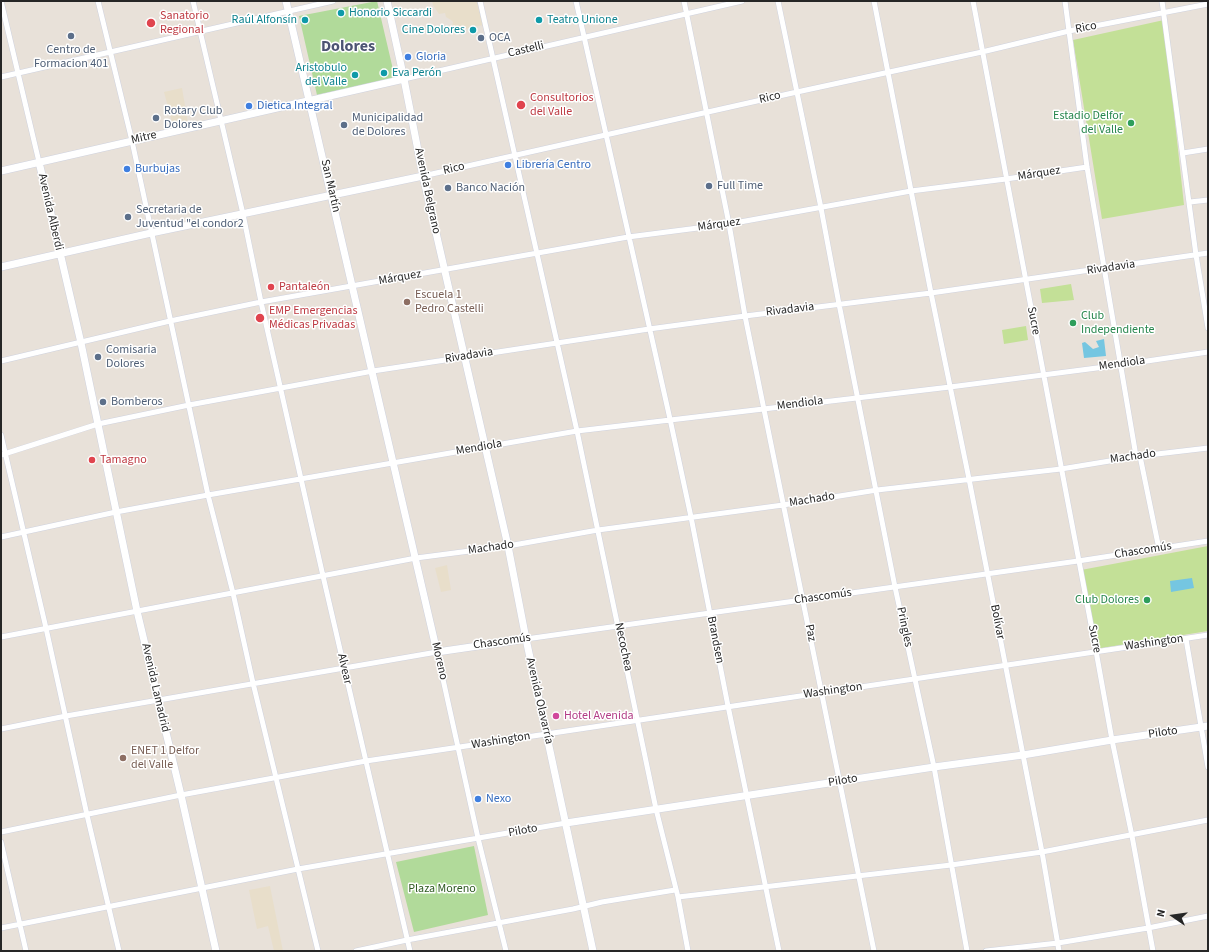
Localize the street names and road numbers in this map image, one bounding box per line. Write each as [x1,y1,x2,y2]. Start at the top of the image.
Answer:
street label: Rico [1074,19,1098,37]
street label: Castelli [507,39,545,61]
street label: Rico [758,89,782,107]
street label: Mitre [130,128,158,148]
street label: Avenida Belgrano [411,147,443,235]
street label: San Martín [317,158,343,214]
street label: Rico [442,160,466,178]
street label: Márquez [1017,164,1061,184]
street label: Avenida Alberdi [34,172,66,252]
street label: Márquez [697,215,741,235]
street label: Rivadavia [1086,257,1136,279]
street label: Márquez [378,267,422,289]
street label: Rivadavia [765,300,815,320]
street label: Sucre [1023,306,1043,336]
street label: Rivadavia [444,345,494,367]
street label: Mendiola [1098,354,1146,374]
street label: Mendiola [776,394,824,414]
street label: Mendiola [455,437,503,459]
street label: Machado [1109,447,1157,467]
street label: Machado [788,489,836,511]
street label: Machado [467,538,515,558]
street label: Chascomús [1113,539,1173,563]
street label: Chascomús [793,586,853,608]
street label: Bolívar [987,603,1007,641]
street label: Pringles [893,606,915,648]
street label: Brandsen [703,615,727,665]
street label: Necochea [611,621,635,673]
street label: Paz [801,623,819,643]
street label: Sucre [1084,624,1104,654]
street label: Chascomús [472,631,532,653]
street label: Washington [1124,632,1184,654]
street label: Moreno [428,641,450,681]
street label: Avenida Lamadrid [138,642,172,734]
street label: Alvear [333,652,355,686]
street label: Avenida Olavarría [522,656,556,746]
street label: Washington [803,680,863,702]
street label: Piloto [1147,724,1179,742]
street label: Washington [471,729,531,753]
street label: Piloto [827,772,859,790]
street label: Piloto [507,821,539,841]

